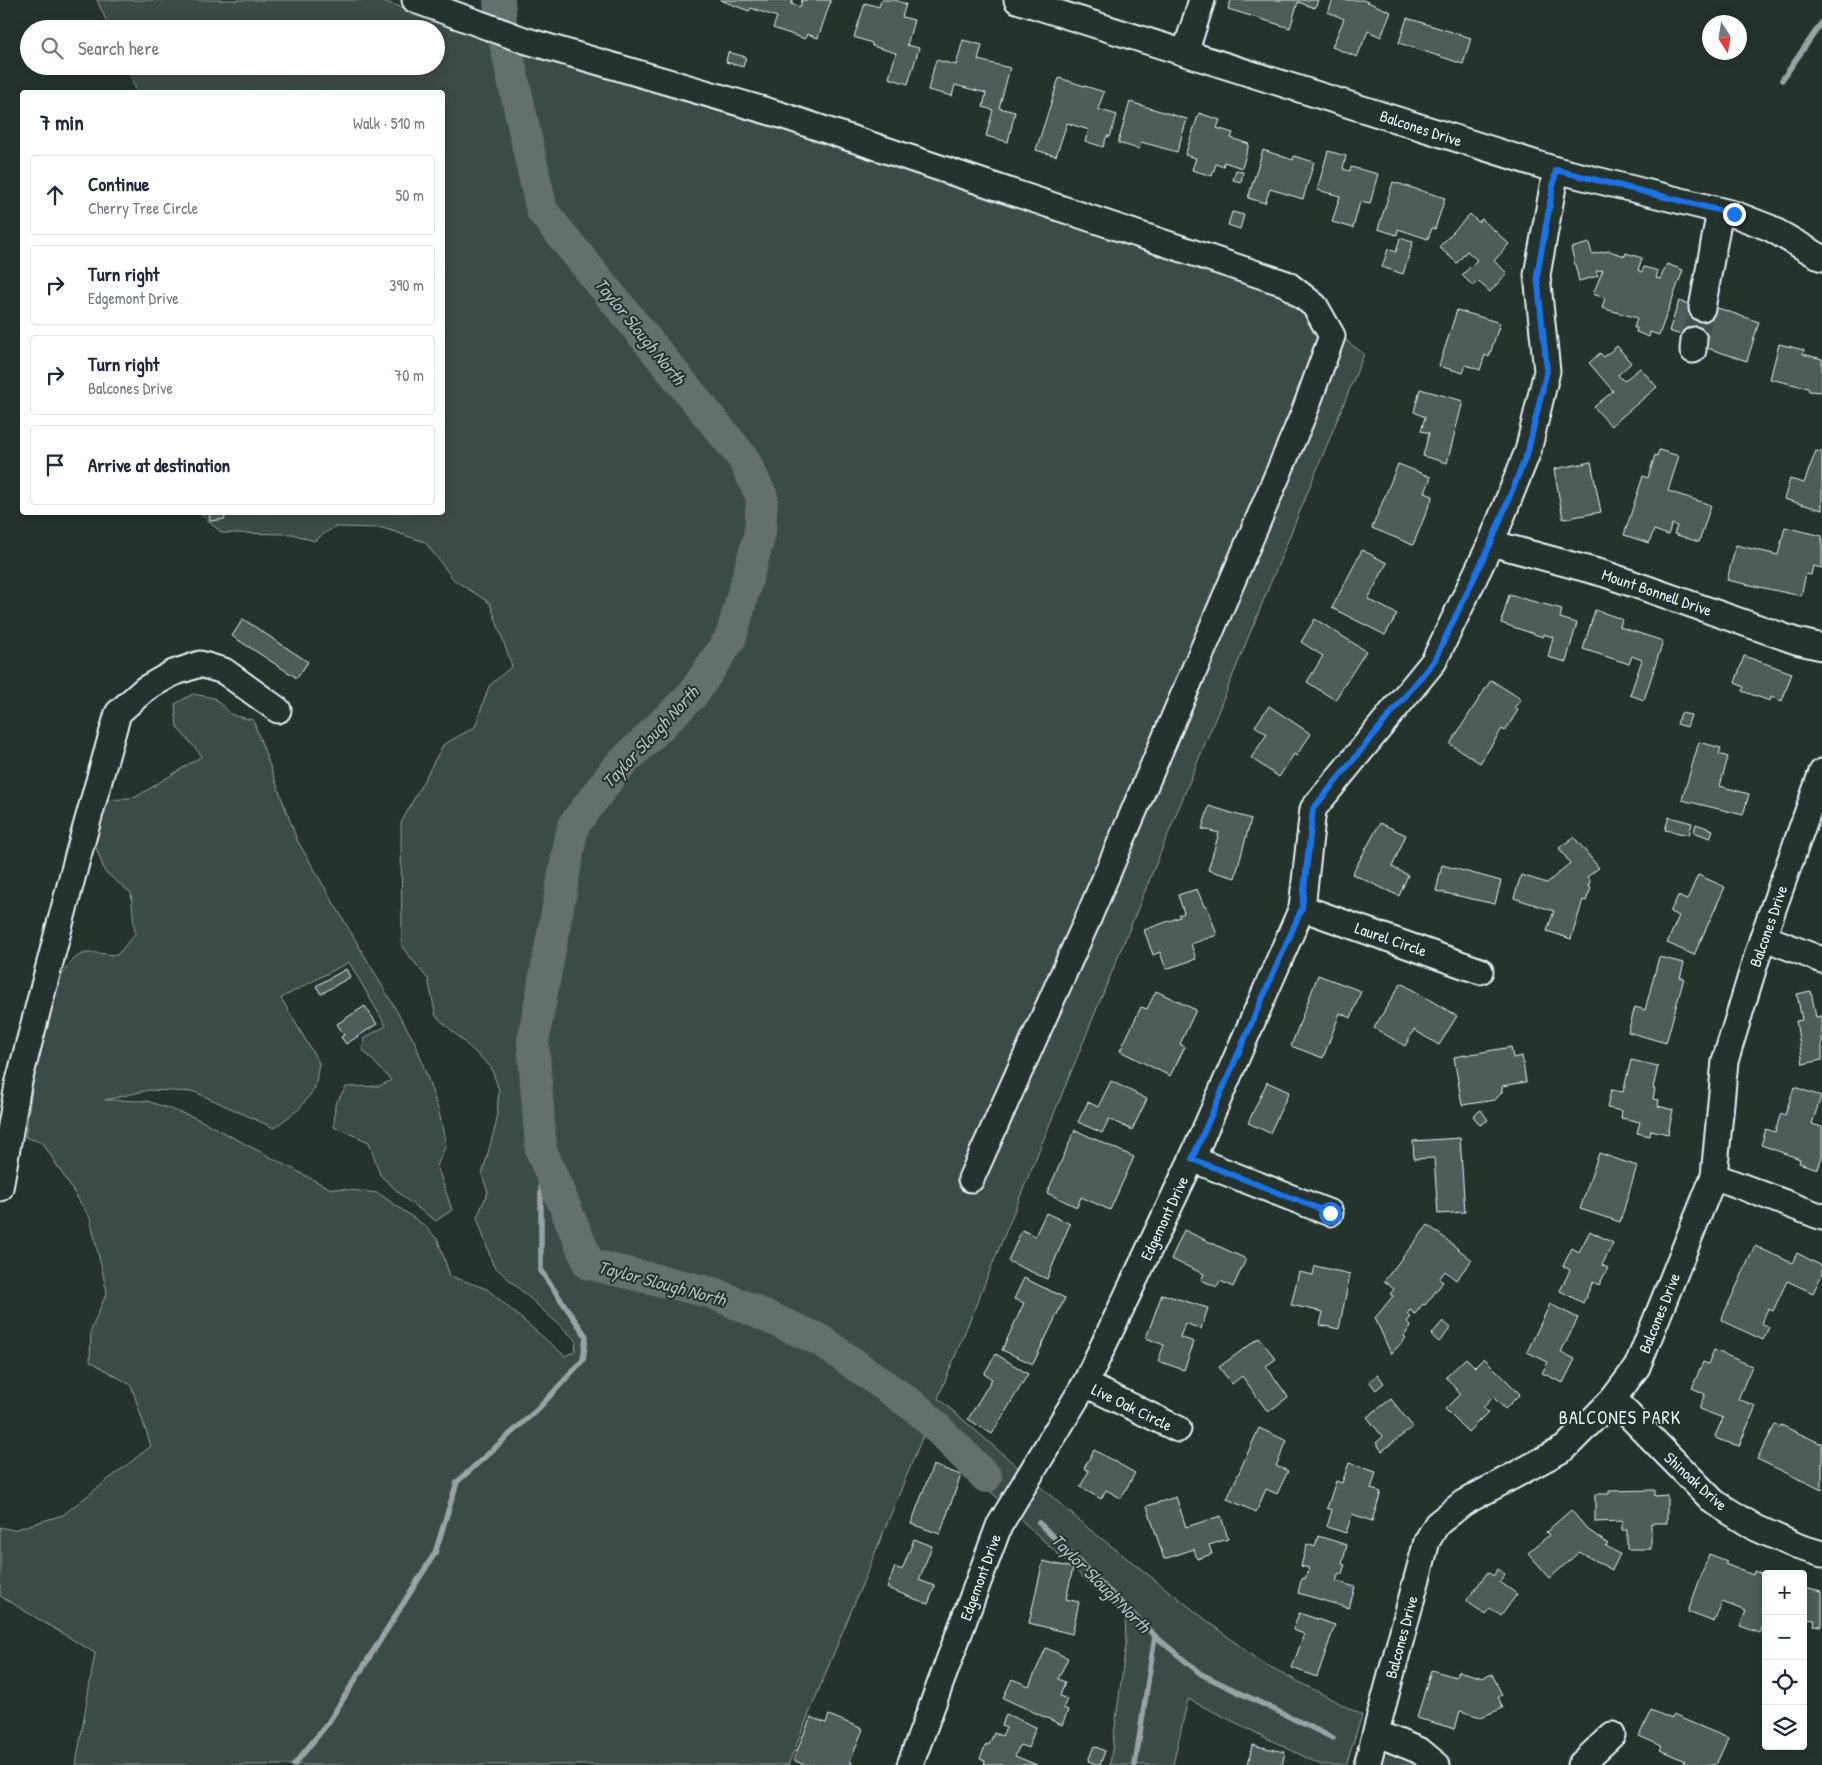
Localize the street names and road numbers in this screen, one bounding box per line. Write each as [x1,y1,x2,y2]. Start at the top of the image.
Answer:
street label: Balcones Drive [1377,104,1465,152]
street label: Mount Bonnell Drive [1599,563,1715,621]
street label: Balcones Drive [1744,882,1792,970]
street label: Laurel Circle [1352,916,1430,962]
street label: Edgemont Drive [1135,1172,1193,1264]
street label: Balcones Drive [1633,1269,1685,1356]
street label: Live Oak Circle [1088,1378,1176,1436]
street label: Shinoak Drive [1660,1447,1733,1516]
street label: Edgemont Drive [954,1530,1006,1623]
street label: Balcones Drive [1379,1593,1423,1681]

